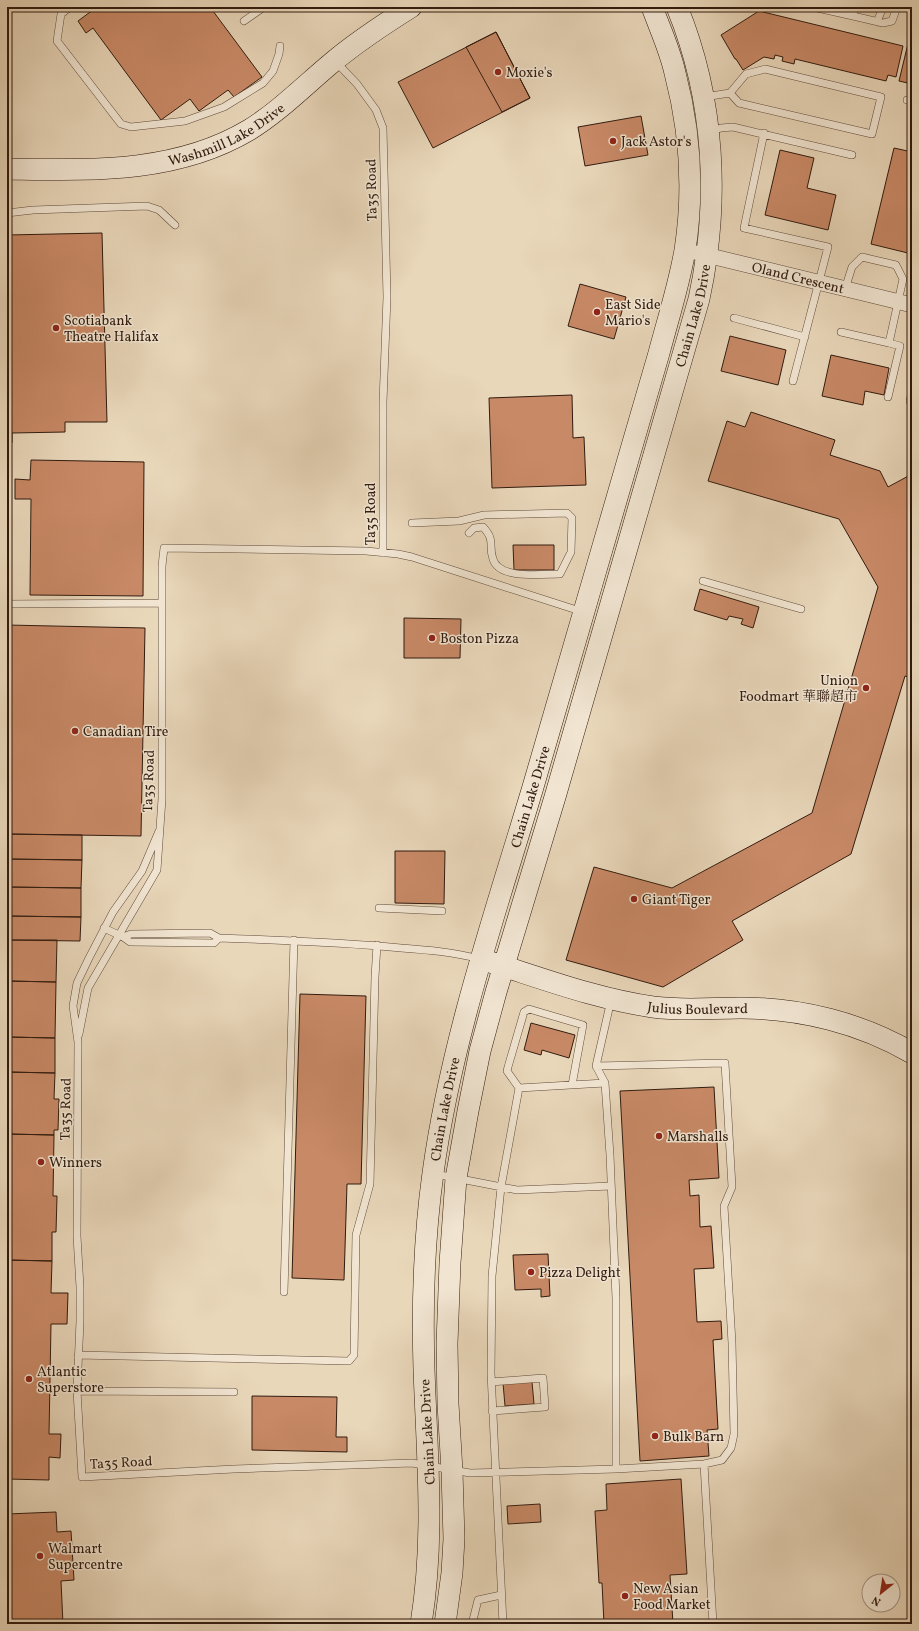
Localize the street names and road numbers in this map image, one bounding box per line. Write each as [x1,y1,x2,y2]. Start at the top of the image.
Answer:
street label: Washmill Lake Drive [167,99,290,171]
street label: Ta35 Road [362,158,383,221]
street label: Oland Crescent [750,258,846,299]
street label: Chain Lake Drive [672,263,716,370]
street label: Ta35 Road [362,483,381,545]
street label: Chain Lake Drive [507,743,556,850]
street label: Ta35 Road [139,749,160,813]
street label: Julius Boulevard [646,998,748,1020]
street label: Chain Lake Drive [427,1055,466,1163]
street label: Ta35 Road [56,1077,77,1141]
street label: Chain Lake Drive [416,1378,441,1485]
street label: Ta35 Road [89,1452,153,1475]

